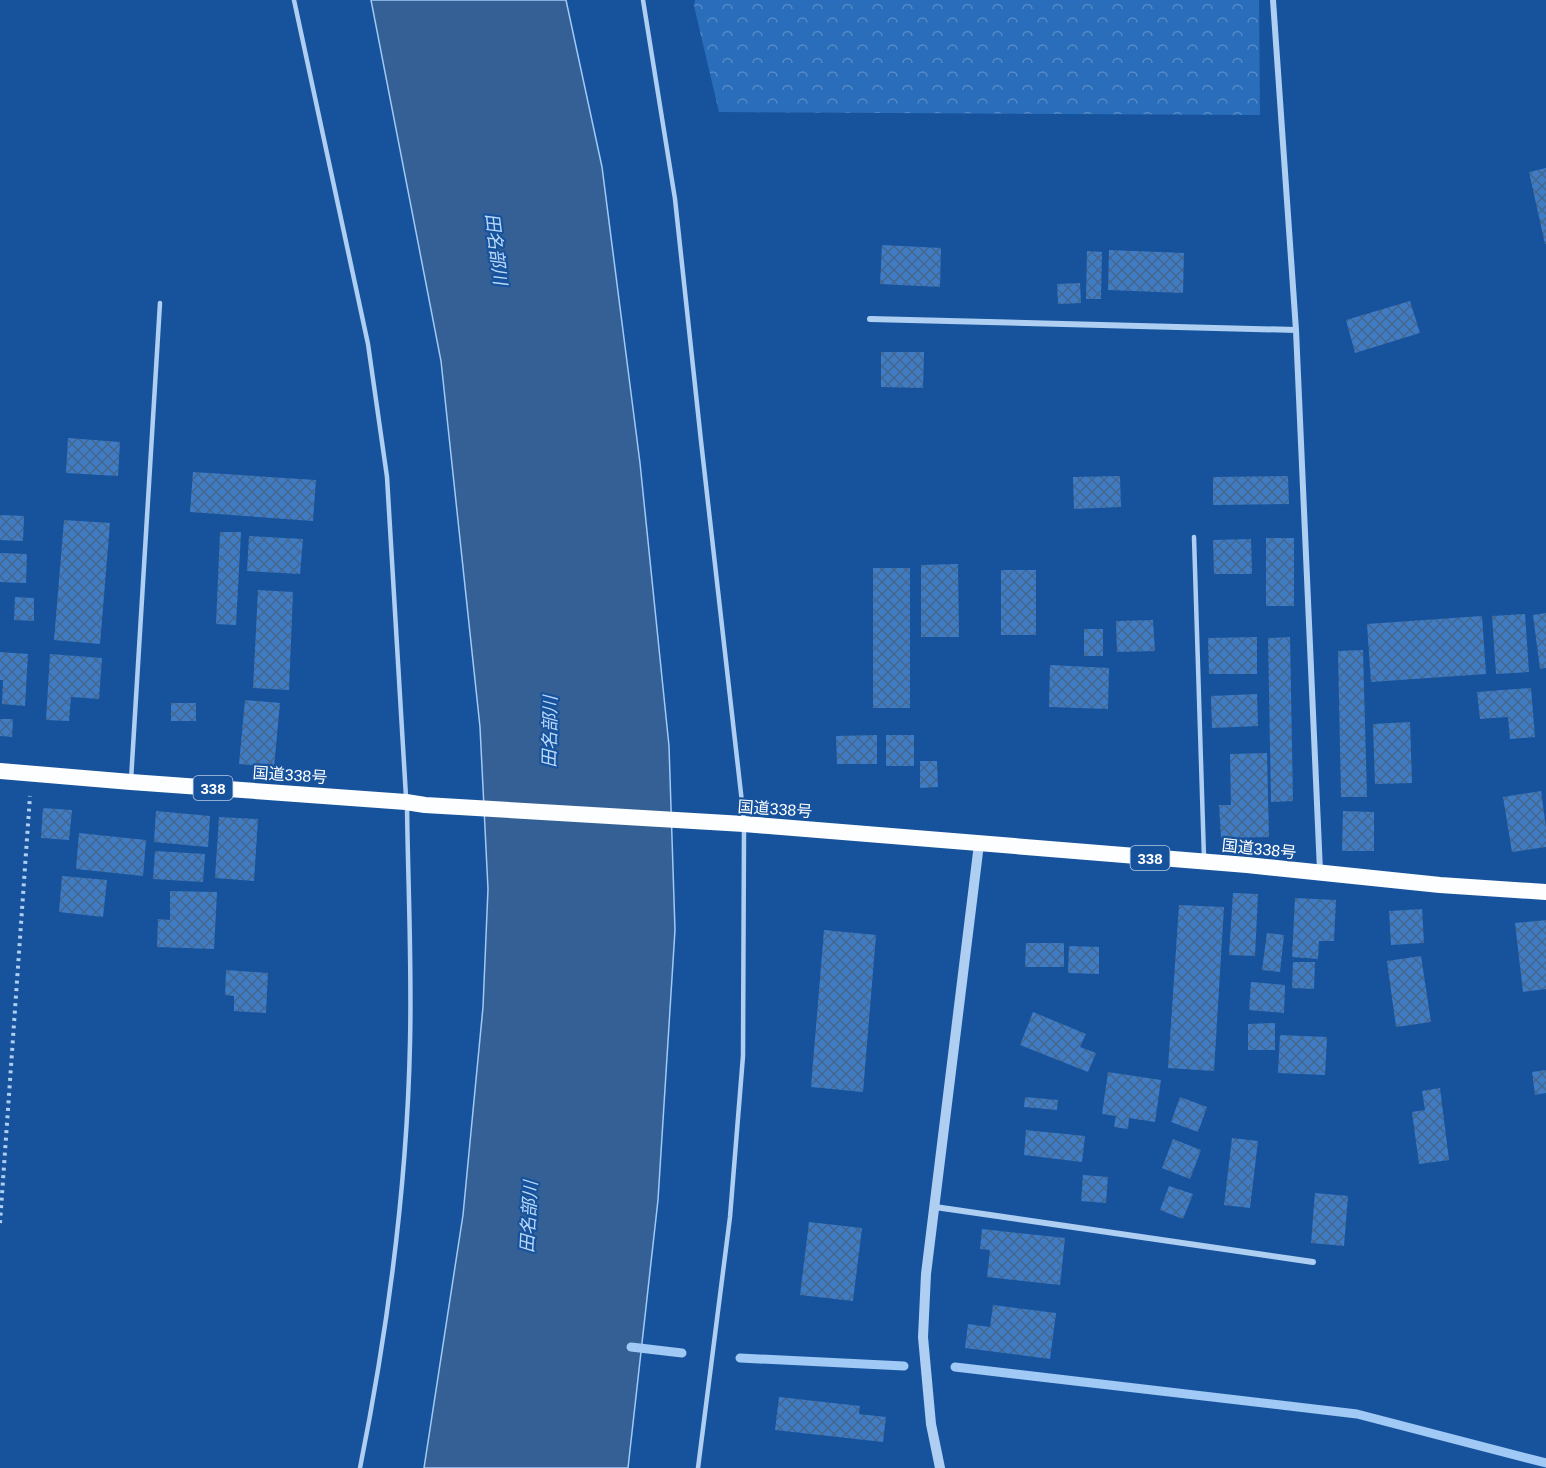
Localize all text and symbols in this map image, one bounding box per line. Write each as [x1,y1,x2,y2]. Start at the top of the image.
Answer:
water label: 田名部川 [482,212,511,288]
water label: 田名部川 [539,694,561,768]
street label: 国道338号 [252,764,328,786]
road number: 338 [194,776,232,800]
street label: 国道338号 [737,798,813,820]
street label: 国道338号 [1221,837,1297,861]
road number: 338 [1130,846,1170,870]
water label: 田名部川 [517,1179,541,1253]

